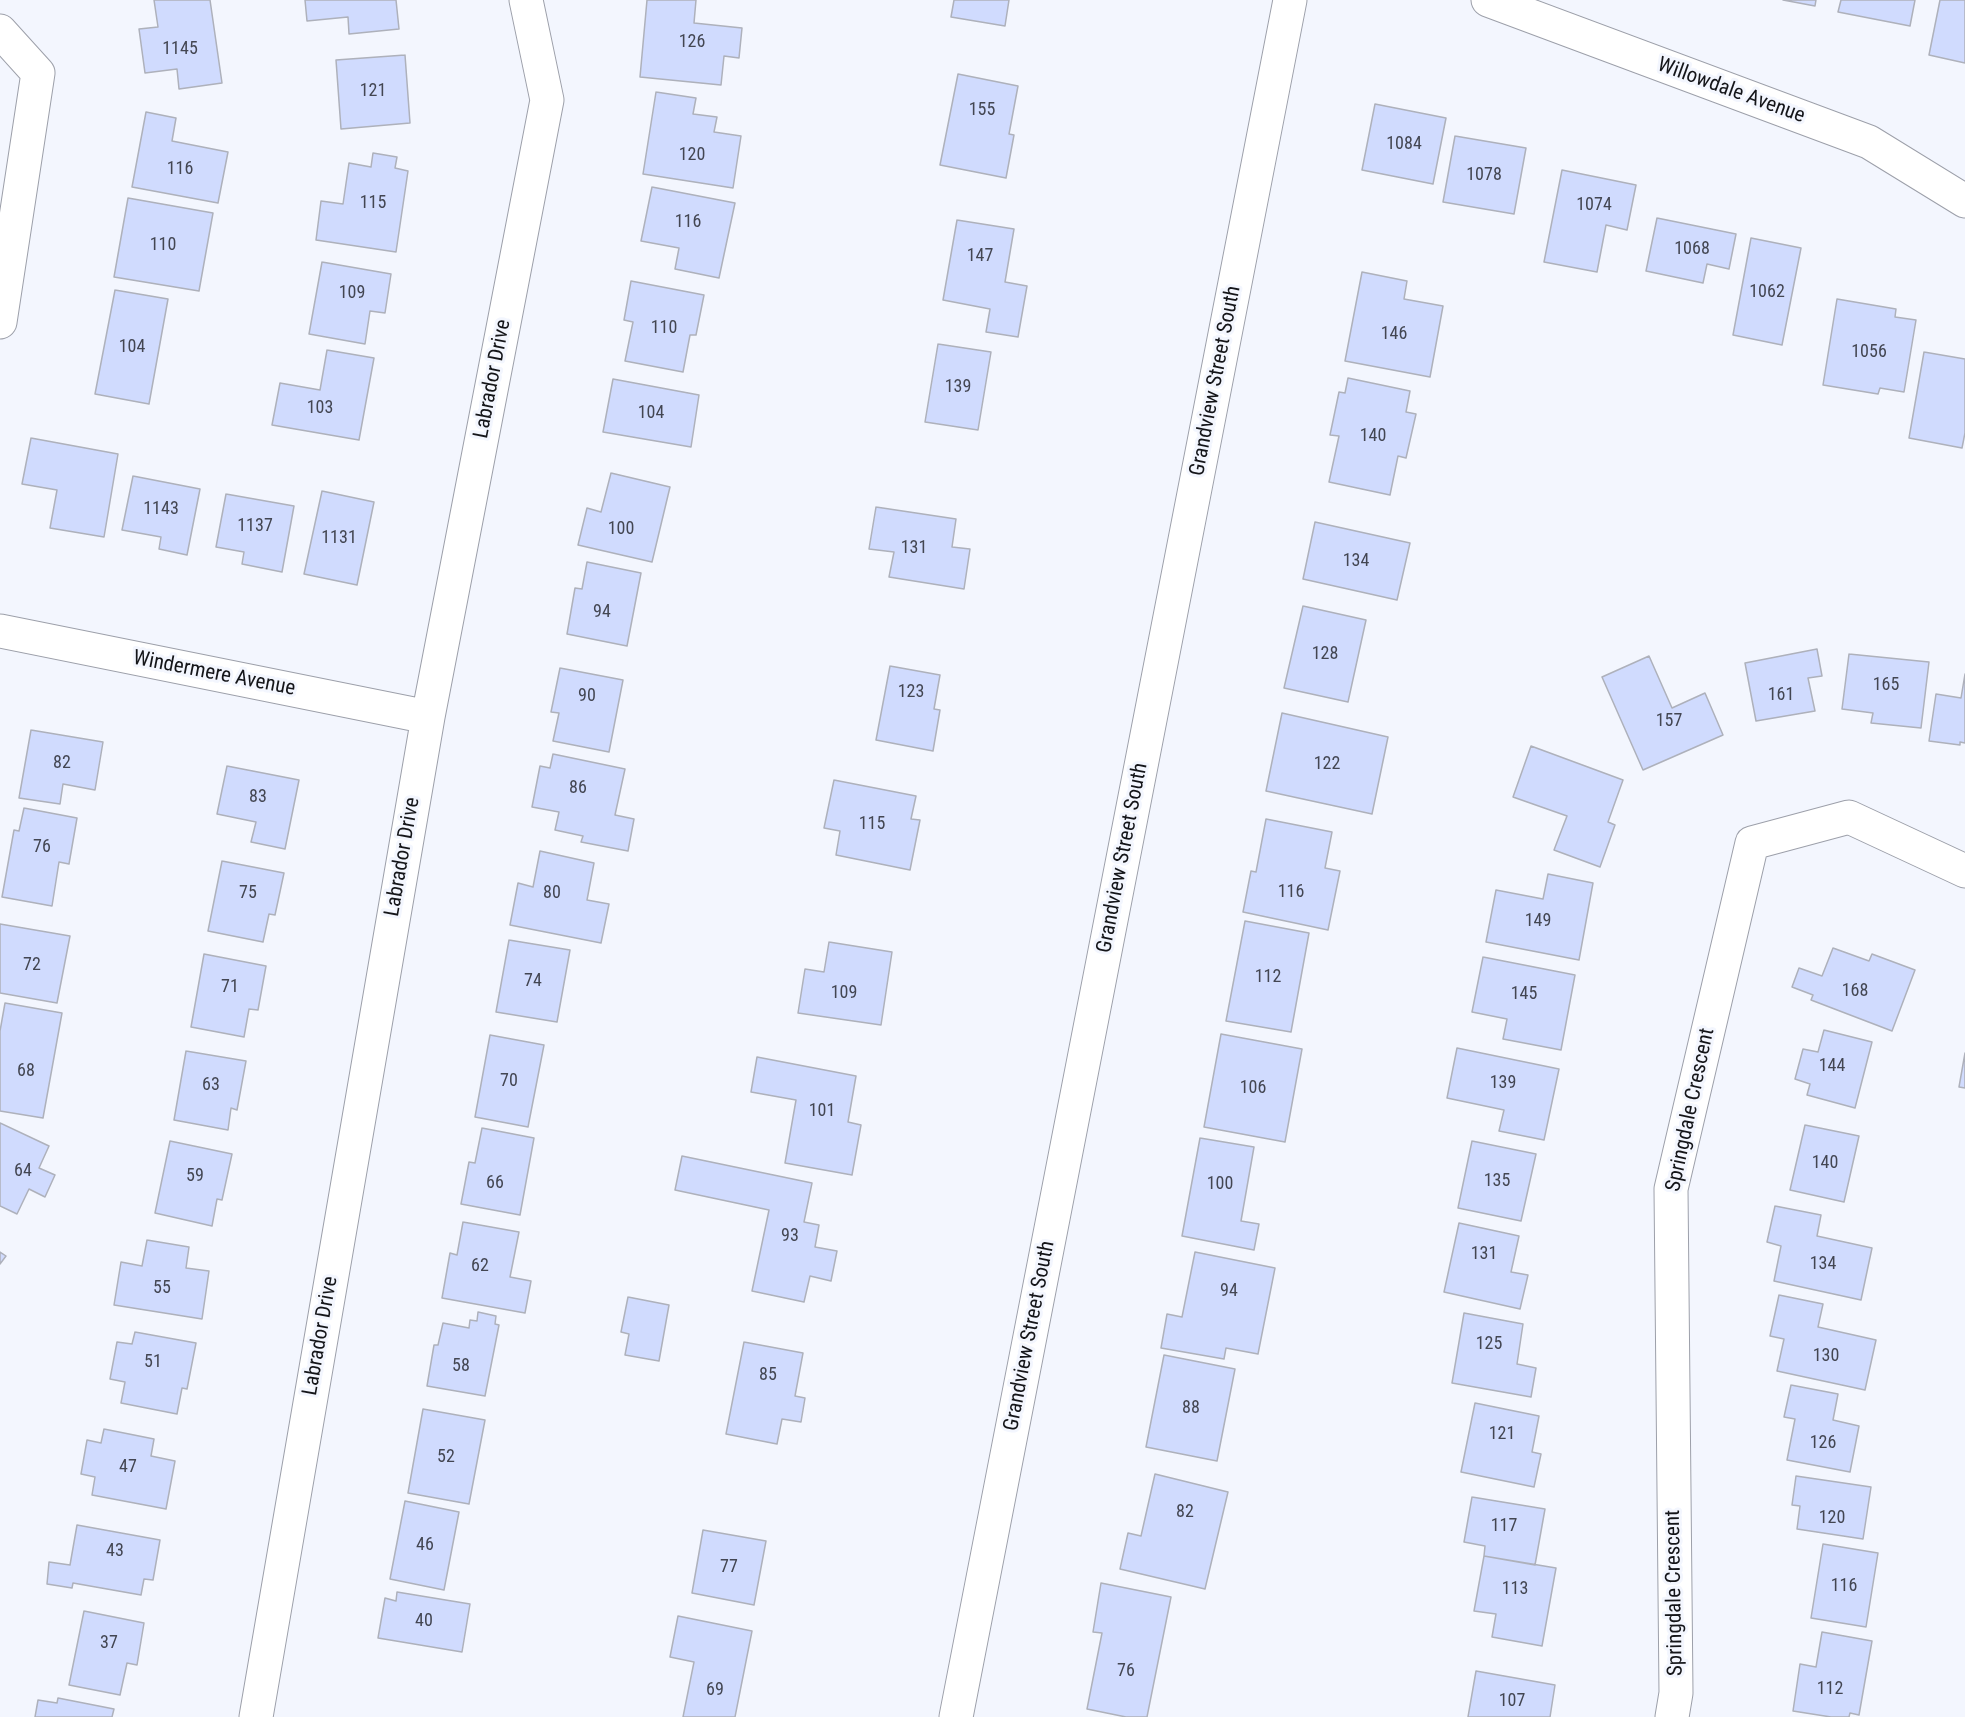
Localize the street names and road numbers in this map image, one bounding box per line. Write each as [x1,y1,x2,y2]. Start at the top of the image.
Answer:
street label: Willowdale Avenue [1654,53,1808,129]
street label: Grandview Street South [1185,284,1247,478]
street label: Labrador Drive [469,317,517,441]
street label: Windermere Avenue [131,646,297,702]
street label: Grandview Street South [1092,761,1154,955]
street label: Labrador Drive [380,795,426,919]
street label: Springdale Crescent [1661,1026,1721,1194]
street label: Grandview Street South [999,1239,1061,1433]
street label: Labrador Drive [298,1274,344,1398]
street label: Springdale Crescent [1661,1510,1689,1676]

